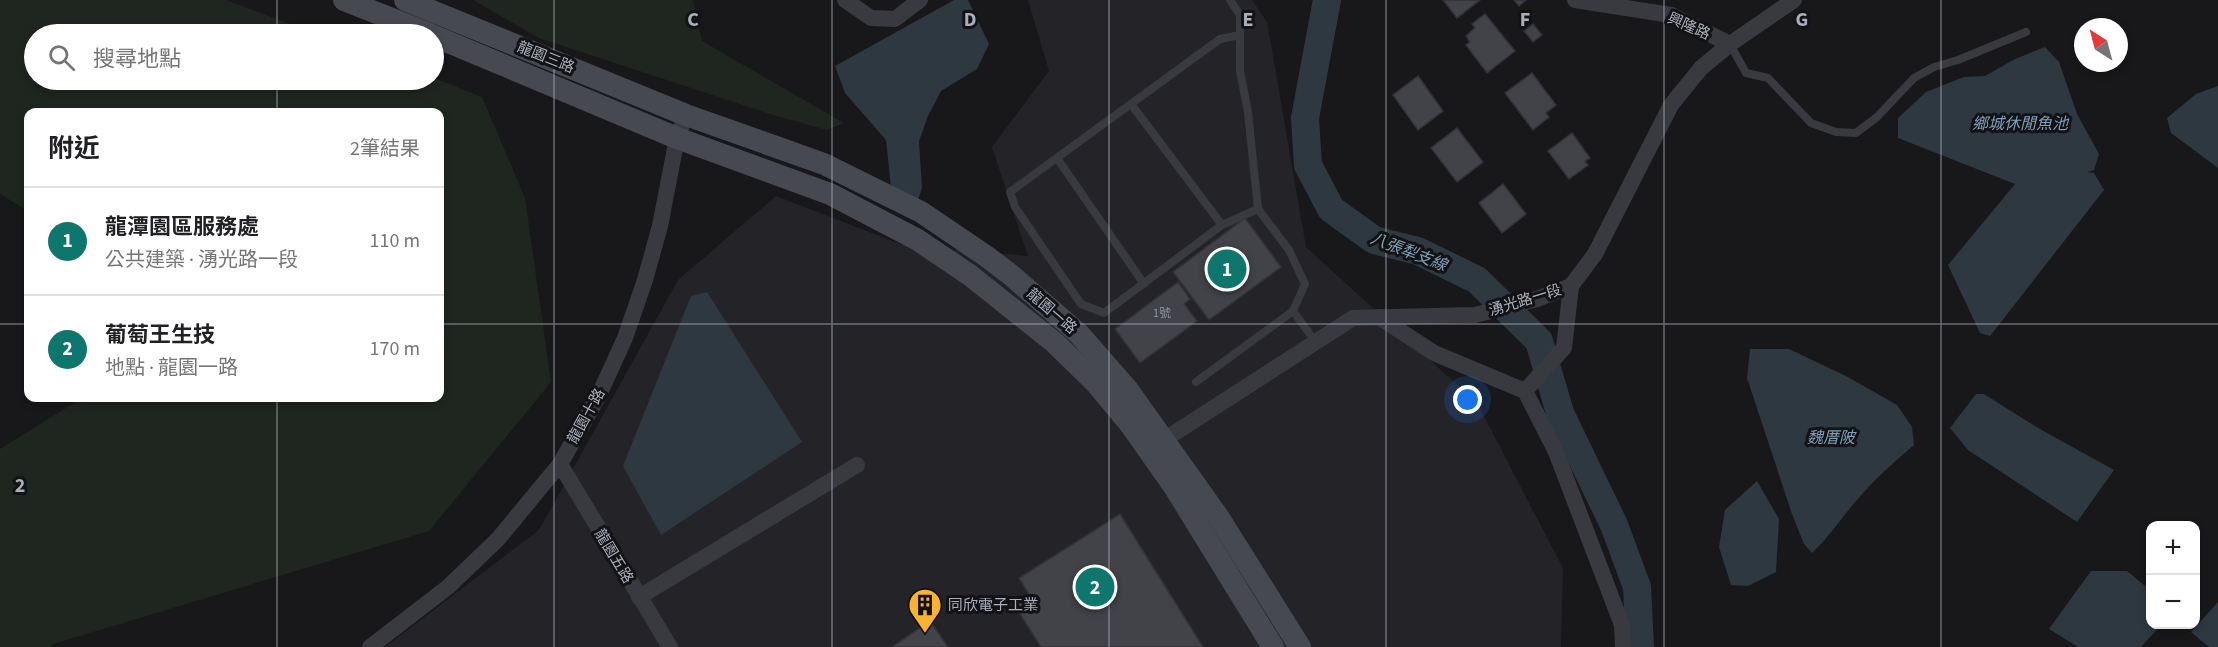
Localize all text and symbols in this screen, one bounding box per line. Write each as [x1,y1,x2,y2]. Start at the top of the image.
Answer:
text: C [687,6,699,34]
text: D [964,6,976,34]
text: E [1243,6,1253,34]
text: F [1520,6,1530,34]
text: G [1796,6,1808,34]
street label: 興隆路 [1664,8,1714,45]
north arrow [2074,18,2128,72]
search box [24,24,444,90]
street label: 龍園三路 [514,36,578,78]
icon: search [45,41,78,74]
text: 搜尋地點 [93,43,181,75]
water label: 鄉城休閒魚池 [1972,113,2070,135]
text: 附近 [48,130,100,167]
text: 2筆結果 [350,135,420,163]
text: 龍潭園區服務處 [105,211,259,243]
text: 1 [62,227,73,255]
text: 110 m [370,227,420,255]
water label: 八張犁支線 [1367,227,1452,277]
text: 公共建築 · 湧光路一段 [105,246,298,274]
pin: 1 [1208,246,1246,292]
street label: 湧光路一段 [1486,279,1564,321]
street label: 龍園一路 [1022,284,1081,339]
house number: 1號 [1153,305,1171,322]
text: 葡萄王生技 [105,319,215,351]
text: 2 [62,335,73,363]
text: 170 m [370,335,420,363]
text: 地點 · 龍園一路 [105,354,238,382]
street label: 龍園十路 [563,385,610,448]
your location [1453,385,1482,414]
water label: 魏厝陂 [1807,427,1857,449]
text: 2 [15,472,25,500]
map controls [2146,521,2200,629]
button: + [2146,521,2200,575]
street label: 龍園五路 [589,525,638,587]
pin: 2 [1076,564,1114,610]
button: − [2146,575,2200,629]
building icon: 同欣電子工業 [907,587,943,634]
place label: 同欣電子工業 [948,595,1038,616]

